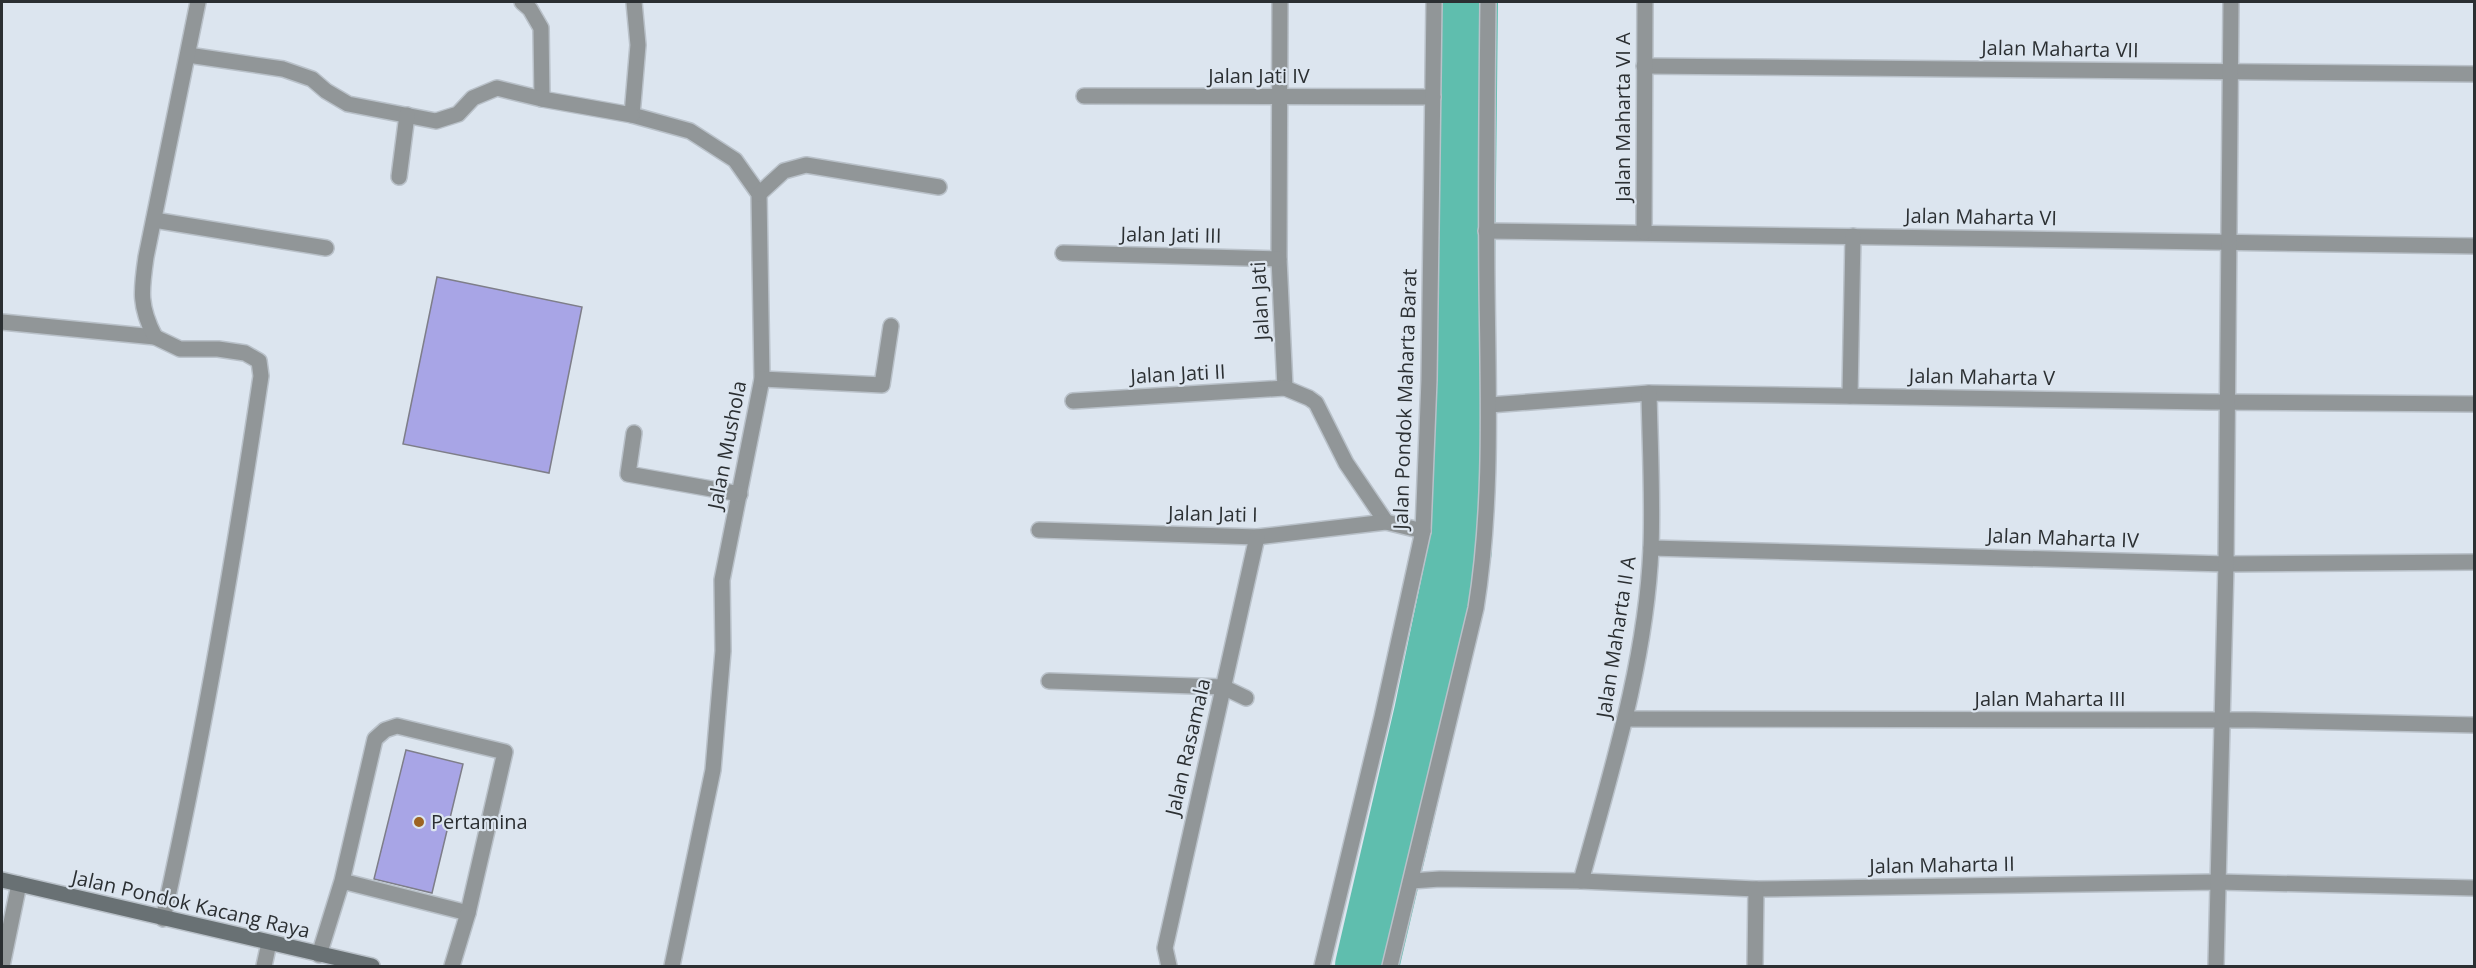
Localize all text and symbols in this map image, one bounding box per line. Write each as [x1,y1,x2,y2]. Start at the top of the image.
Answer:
street label: Jalan Maharta VI A [1609,32,1636,204]
street label: Jalan Maharta VII [1979,34,2139,63]
street label: Jalan Jati IV [1206,62,1310,89]
street label: Jalan Maharta VI [1903,202,2057,231]
street label: Jalan Jati III [1118,220,1222,249]
street label: Jalan Jati [1244,261,1275,343]
street label: Jalan Pondok Maharta Barat [1386,268,1423,532]
street label: Jalan Jati II [1128,358,1226,390]
street label: Jalan Maharta V [1907,362,2055,391]
street label: Jalan Mushola [700,378,752,513]
street label: Jalan Jati I [1166,499,1258,528]
street label: Jalan Maharta IV [1985,521,2139,554]
street label: Jalan Maharta II A [1589,554,1642,722]
street label: Jalan Rasamala [1158,676,1216,820]
street label: Jalan Maharta III [1973,685,2125,712]
place label: Pertamina [431,808,528,835]
marker: Pertamina [412,815,426,829]
street label: Jalan Maharta II [1867,850,2015,879]
street label: Jalan Pondok Kacang Raya [68,863,313,944]

